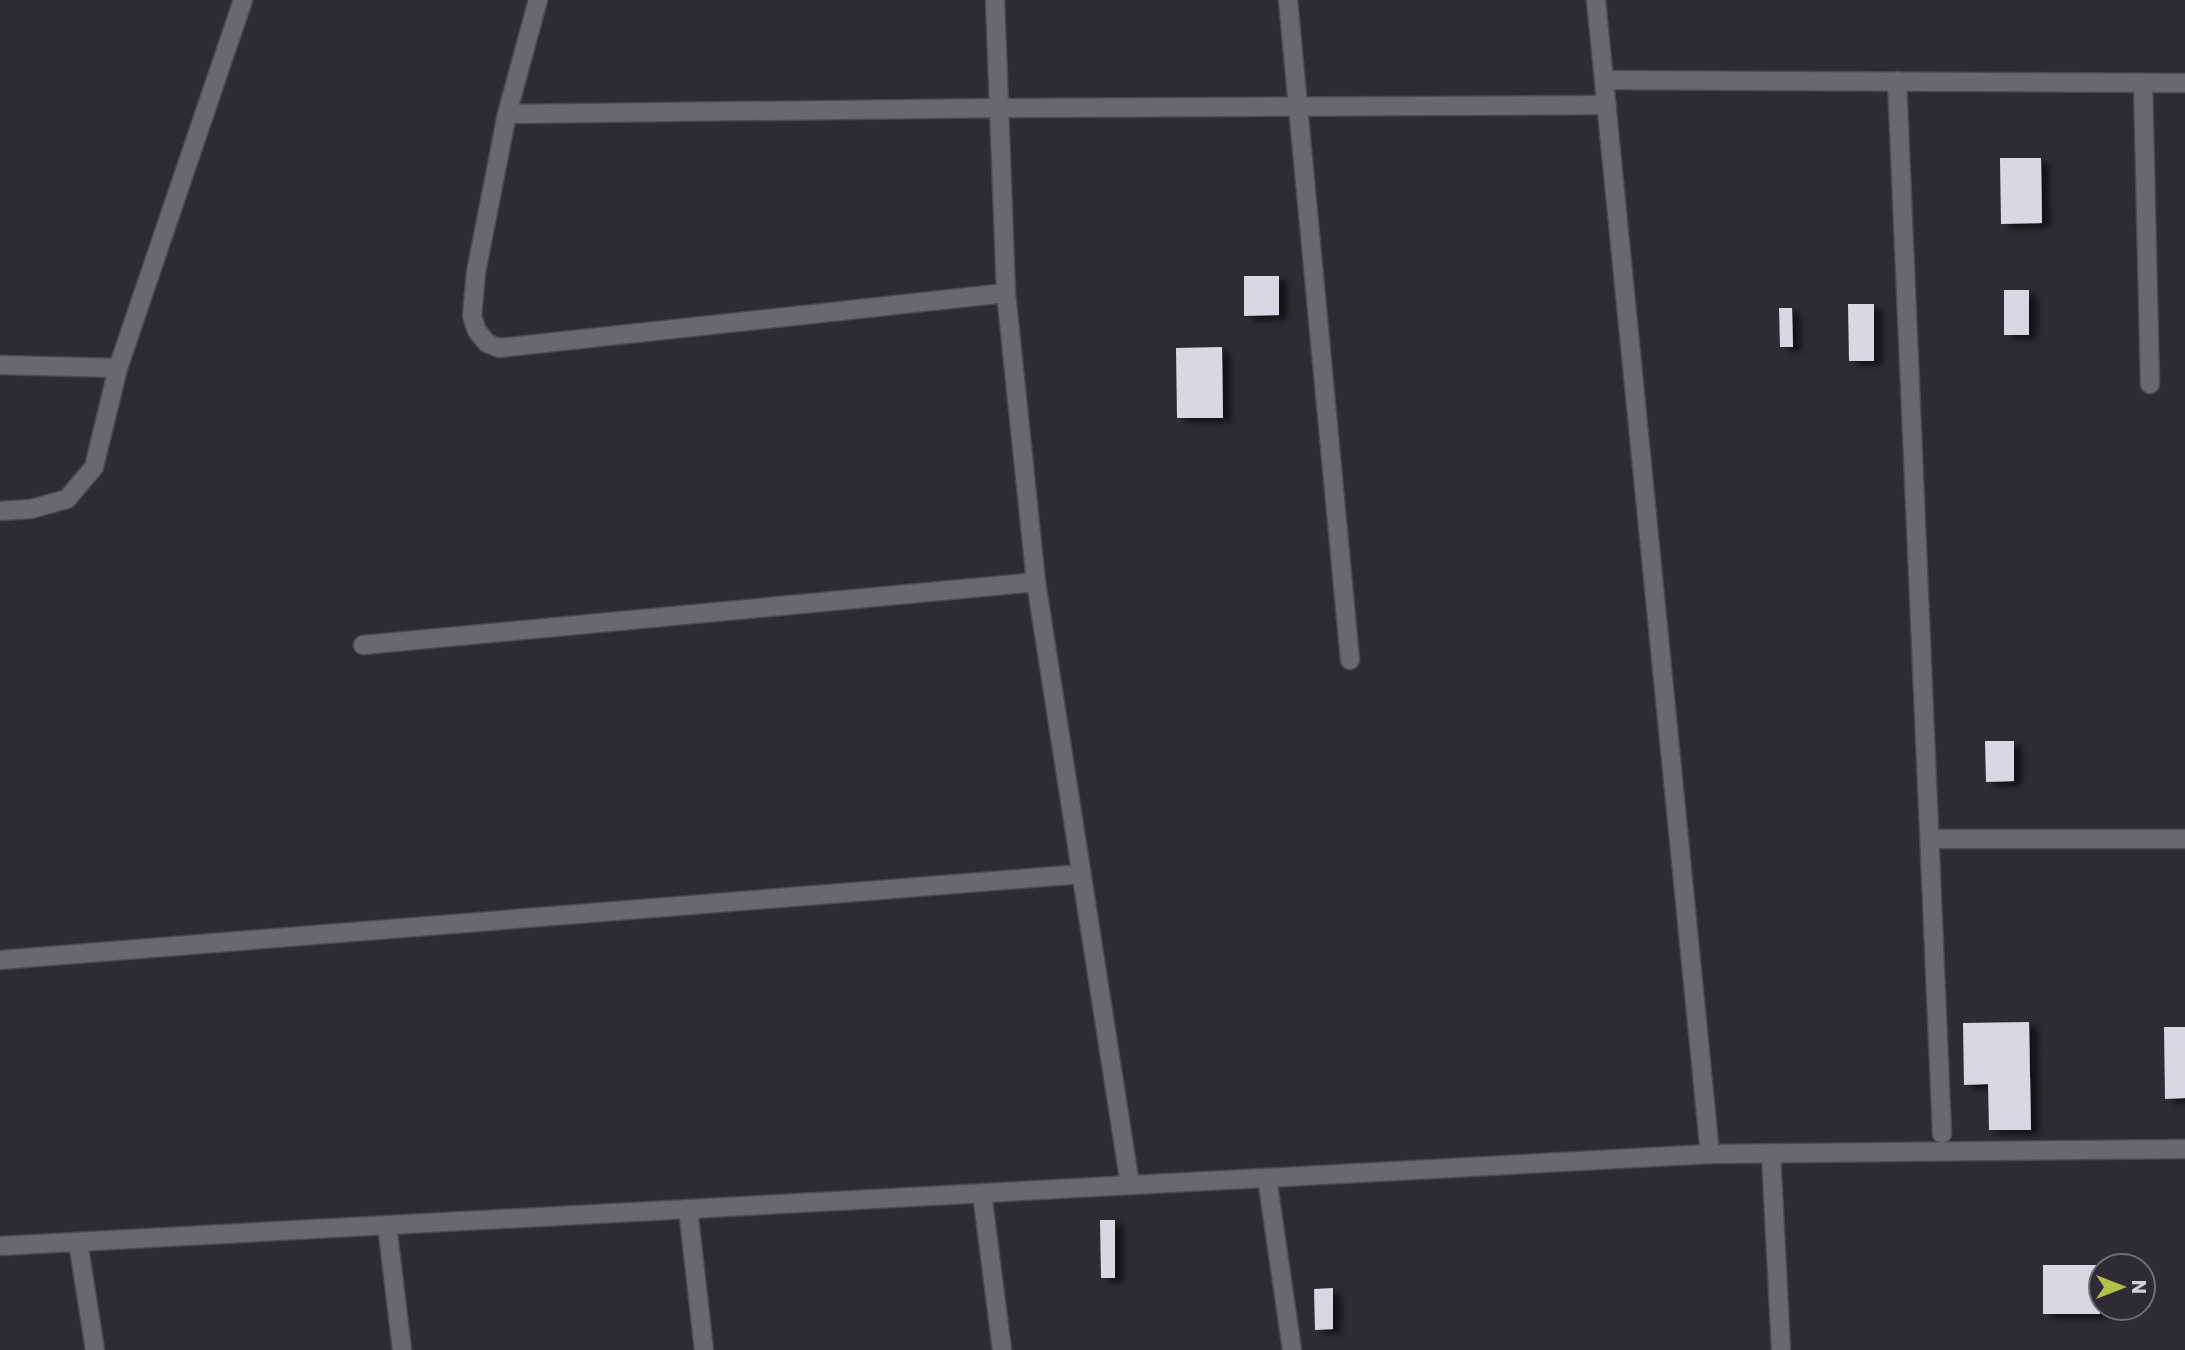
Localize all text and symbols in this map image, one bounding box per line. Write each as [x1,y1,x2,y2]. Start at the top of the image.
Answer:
north arrow [2087,1252,2157,1322]
text: N [2125,1280,2152,1294]

